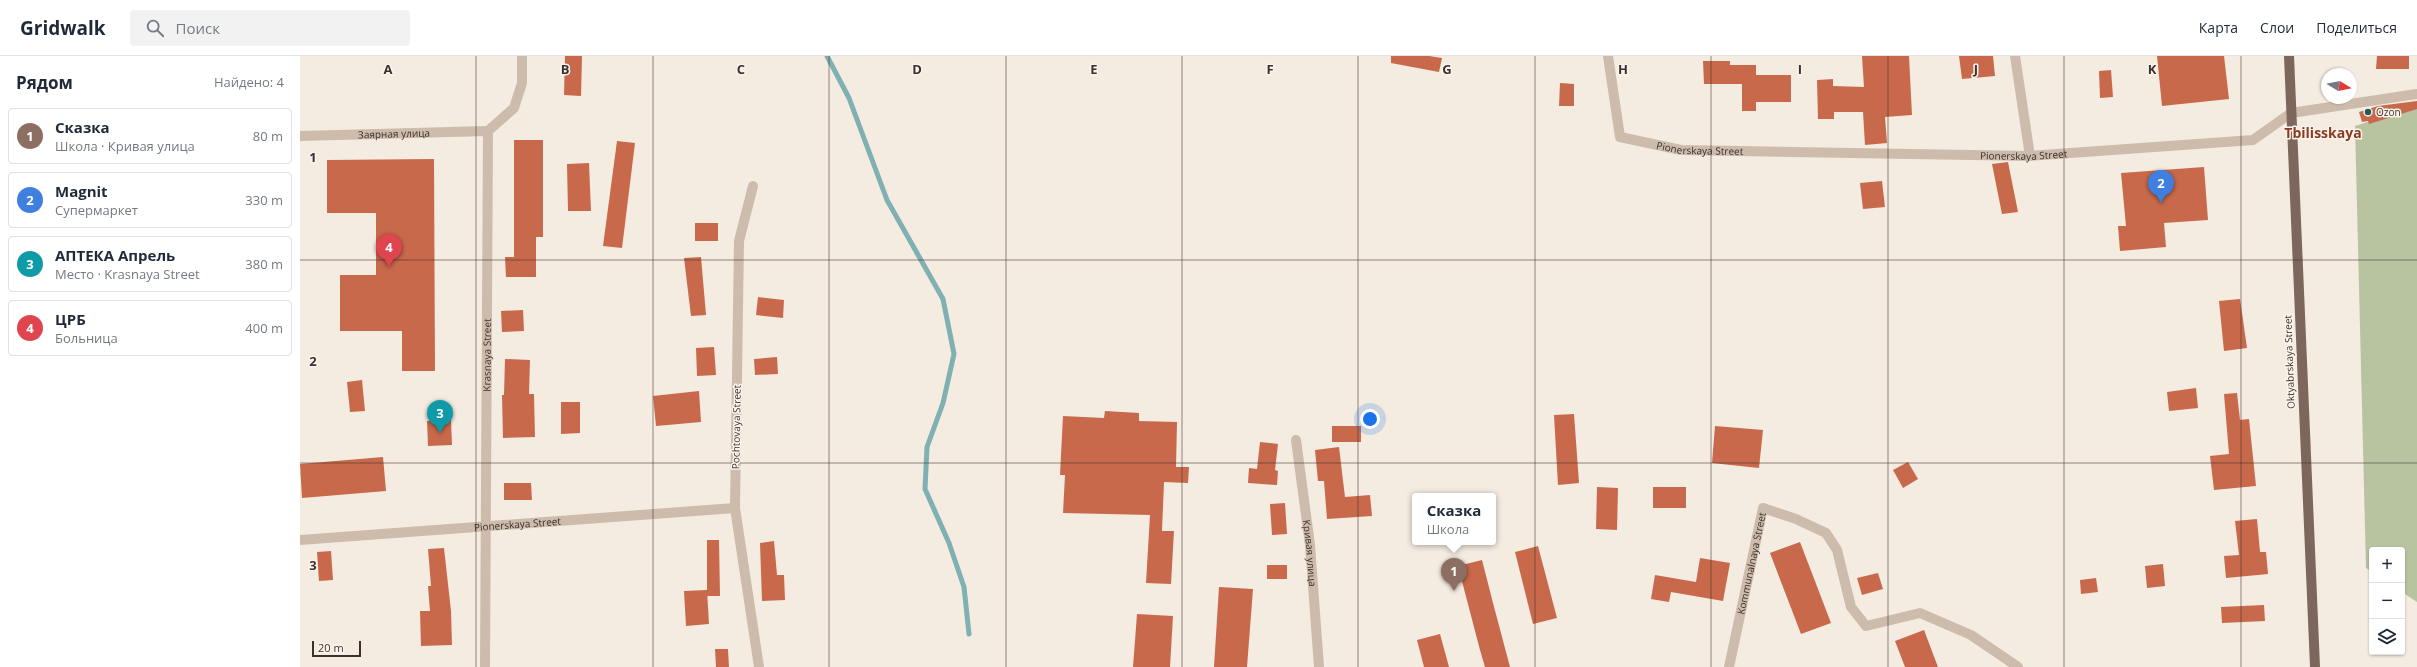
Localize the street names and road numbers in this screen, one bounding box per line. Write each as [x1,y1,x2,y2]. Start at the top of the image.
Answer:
street label: Заярная улица [358,126,430,141]
street label: Pionerskaya Street [1655,138,1744,158]
street label: Pionerskaya Street [1980,146,2068,163]
street label: Oktyabrskaya Street [2280,314,2298,409]
street label: Krasnaya Street [480,318,494,392]
street label: Pochtovaya Street [728,384,744,469]
street label: Kommunalnaya Street [1733,511,1769,616]
street label: Pionerskaya Street [473,514,562,534]
street label: Кривая улица [1300,519,1320,587]

